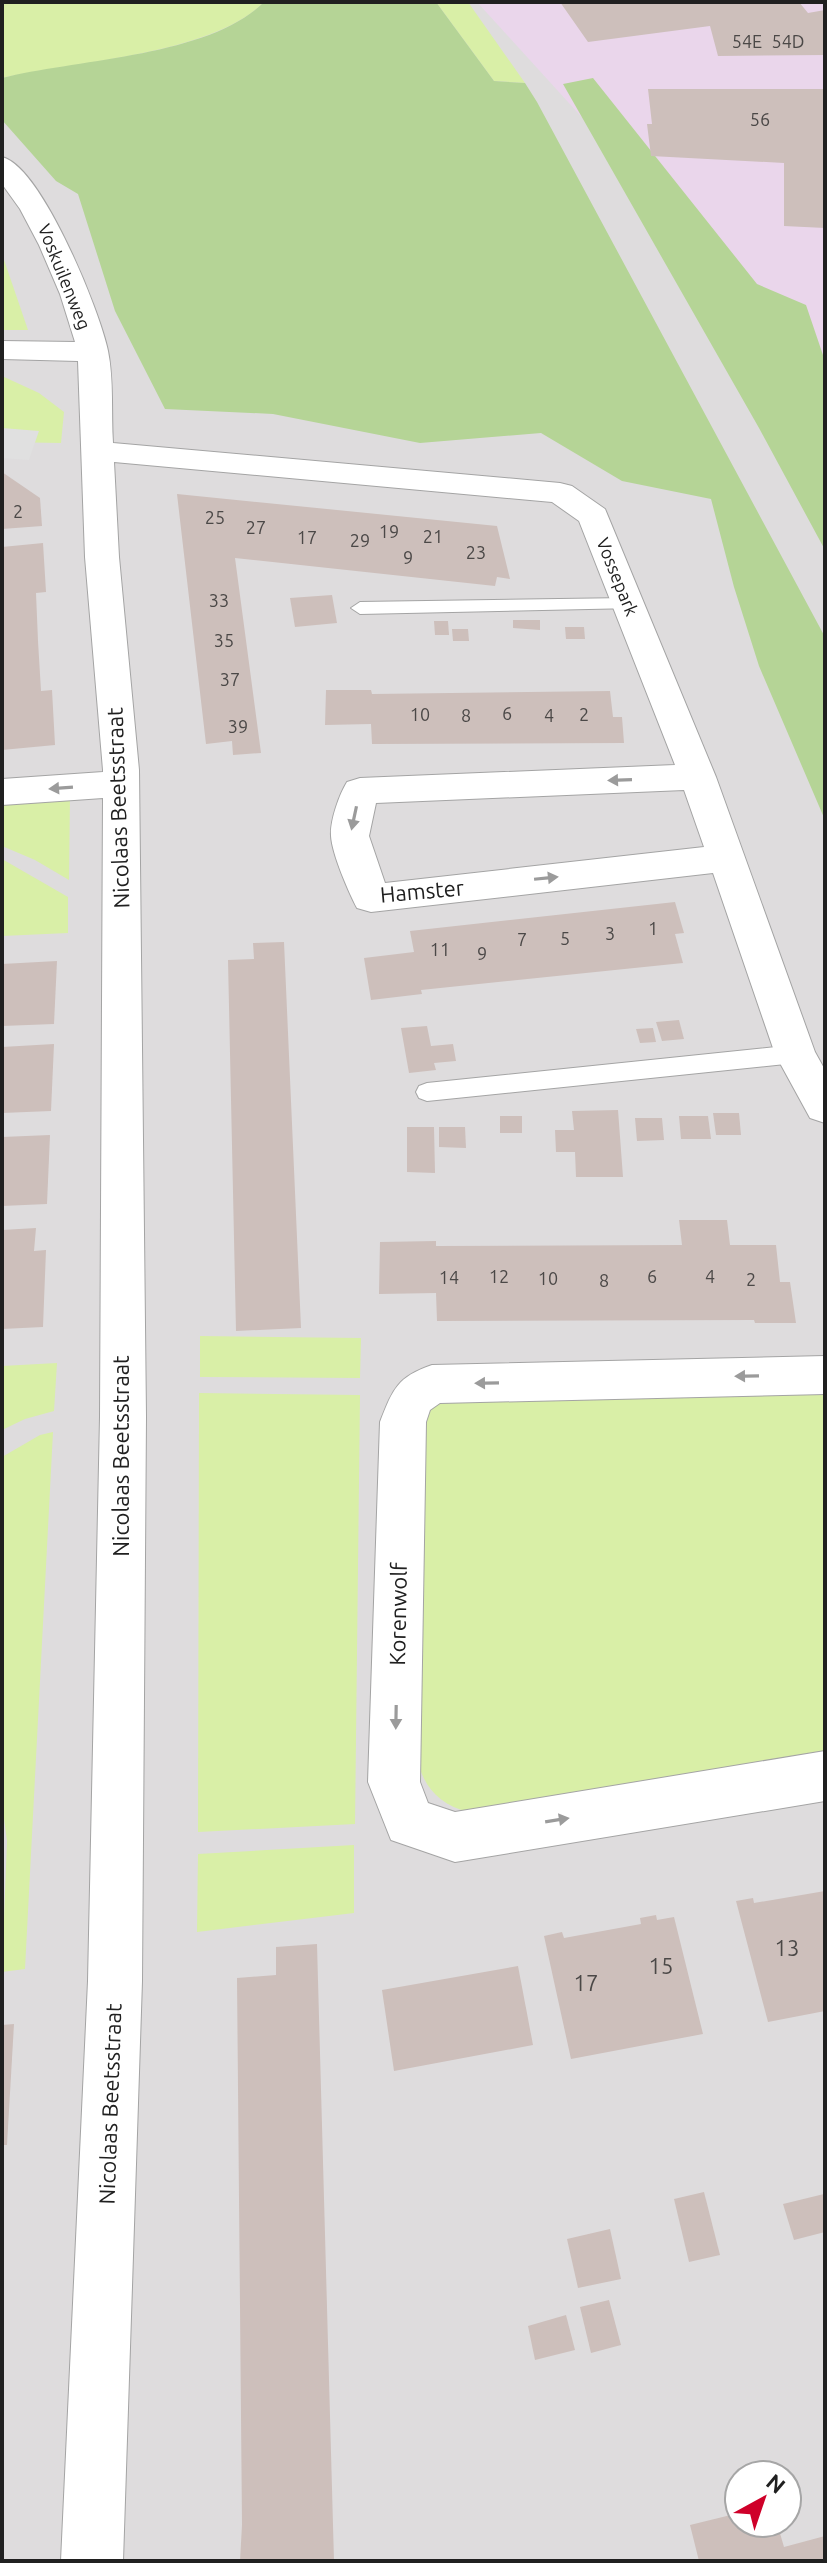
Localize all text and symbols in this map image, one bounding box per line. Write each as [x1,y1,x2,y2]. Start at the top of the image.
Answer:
house number: 54E [732,31,762,51]
house number: 54D [771,31,805,51]
house number: 56 [750,109,770,129]
street label: Voskuilenweg [35,221,95,332]
house number: 2 [13,501,23,521]
house number: 25 [205,507,225,527]
house number: 27 [246,517,266,537]
house number: 19 [379,521,399,541]
house number: 21 [423,526,443,546]
house number: 17 [297,527,317,547]
house number: 29 [350,530,370,550]
street label: Vossepark [593,535,643,619]
house number: 23 [466,542,486,562]
house number: 9 [403,547,413,567]
house number: 33 [209,590,229,610]
house number: 35 [214,630,234,650]
house number: 37 [220,669,240,689]
house number: 6 [502,703,512,723]
house number: 10 [410,704,430,724]
house number: 2 [579,704,589,724]
house number: 8 [461,705,471,725]
house number: 4 [544,705,554,725]
street label: Nicolaas Beetsstraat [101,707,134,909]
house number: 39 [228,716,248,736]
one-way arrow [607,774,632,787]
one-way arrow [48,782,73,795]
one-way arrow [347,806,360,831]
one-way arrow [534,872,559,885]
street label: Hamster [379,874,466,907]
house number: 1 [648,918,658,938]
house number: 3 [605,923,615,943]
house number: 5 [560,928,570,948]
house number: 7 [517,929,527,949]
house number: 11 [430,939,450,959]
house number: 9 [477,943,487,963]
house number: 12 [489,1266,509,1286]
house number: 6 [647,1266,657,1286]
house number: 4 [705,1266,715,1286]
house number: 14 [439,1267,459,1287]
house number: 10 [538,1268,558,1288]
house number: 2 [746,1269,756,1289]
house number: 8 [599,1270,609,1290]
street label: Nicolaas Beetsstraat [108,1355,133,1557]
one-way arrow [734,1370,759,1383]
one-way arrow [474,1377,499,1389]
street label: Korenwolf [384,1562,411,1666]
one-way arrow [389,1705,402,1730]
one-way arrow [545,1813,570,1826]
house number: 13 [775,1935,799,1960]
house number: 15 [649,1953,673,1978]
house number: 17 [574,1970,598,1995]
street label: Nicolaas Beetsstraat [93,2003,126,2205]
north arrow [723,2459,803,2539]
text: N [762,2468,791,2498]

